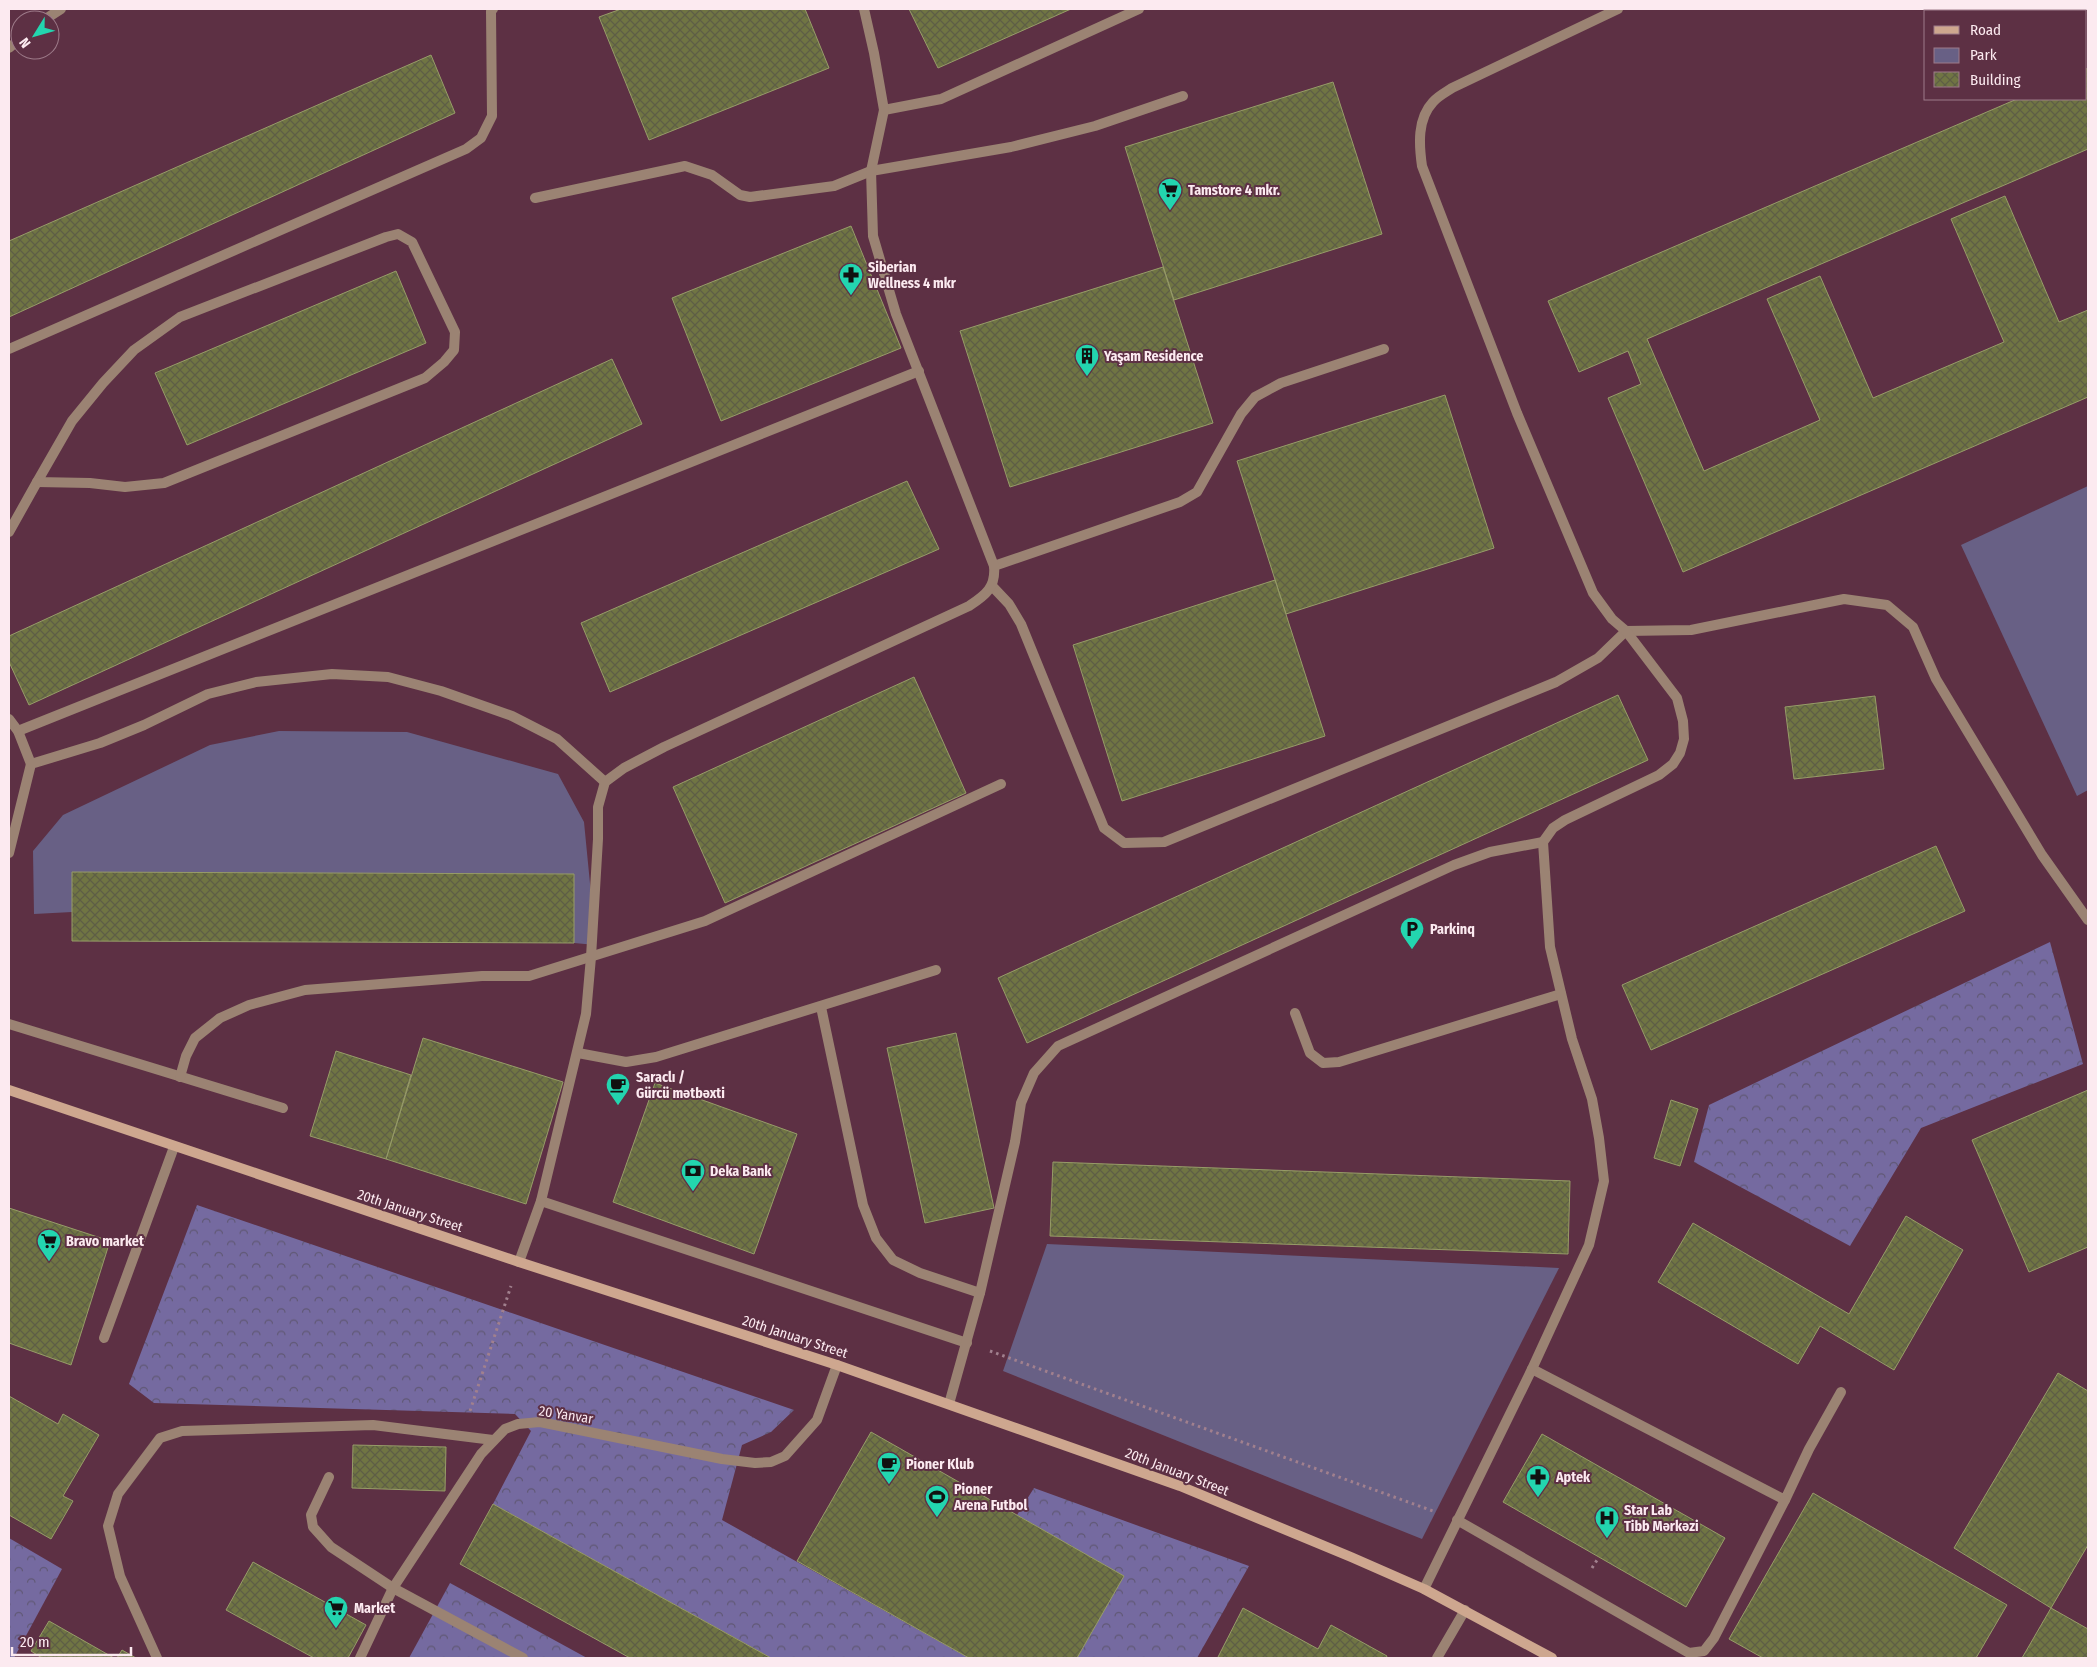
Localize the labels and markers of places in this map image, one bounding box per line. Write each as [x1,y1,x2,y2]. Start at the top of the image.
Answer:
supermarket icon: Tamstore 4 mkr. [1157,177,1183,211]
place label: Tamstore 4 mkr. [1188,182,1280,199]
place label: Siberian Wellness 4 mkr [868,259,957,292]
pharmacy icon: Siberian Wellness 4 mkr [838,262,864,296]
building icon: Yaşam Residence [1074,343,1100,377]
place label: Yaşam Residence [1103,348,1203,366]
parking icon: Parkinq [1399,916,1425,950]
place label: Parkinq [1430,921,1475,938]
place label: Saraclı / Gürcü mətbəxti [636,1069,725,1102]
cafe icon: Saraclı / Gürcü mətbəxti [605,1072,631,1106]
bank icon: Deka Bank [680,1158,706,1192]
place label: Deka Bank [710,1163,772,1180]
supermarket icon: Bravo market [36,1228,62,1262]
place label: Bravo market [66,1233,145,1250]
cafe icon: Pioner Klub [876,1451,902,1485]
place label: Pioner Klub [906,1456,974,1473]
pharmacy icon: Aptek [1525,1464,1551,1498]
place label: Aptek [1555,1469,1591,1486]
place label: Pioner Arena Futbol [953,1481,1028,1514]
sports icon: Pioner Arena Futbol [924,1484,950,1518]
place label: Star Lab Tibb Mәrkәzi [1624,1502,1699,1535]
hospital icon: Star Lab Tibb Mәrkәzi [1594,1505,1620,1539]
supermarket icon: Market [323,1595,349,1629]
place label: Market [354,1600,396,1617]

